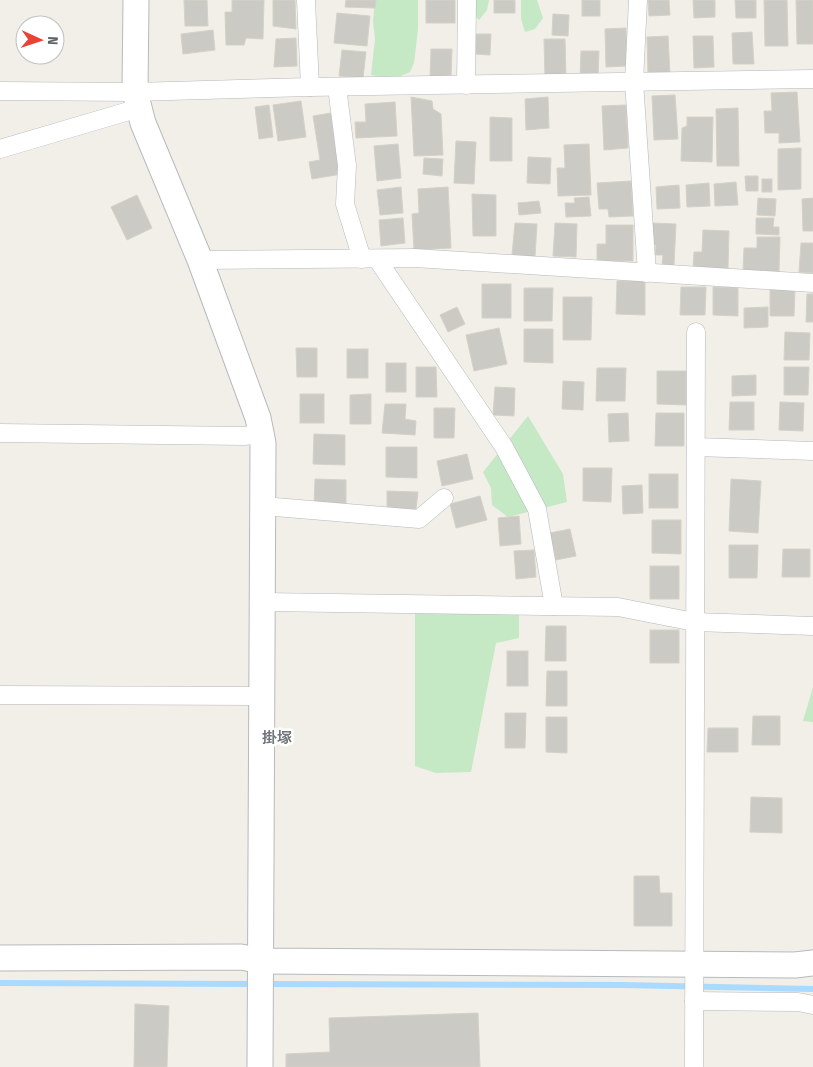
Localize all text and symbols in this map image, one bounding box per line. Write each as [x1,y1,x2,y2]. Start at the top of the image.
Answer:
north arrow [15,15,65,65]
text: N [44,36,61,45]
district label: 掛塚 [262,729,292,747]

